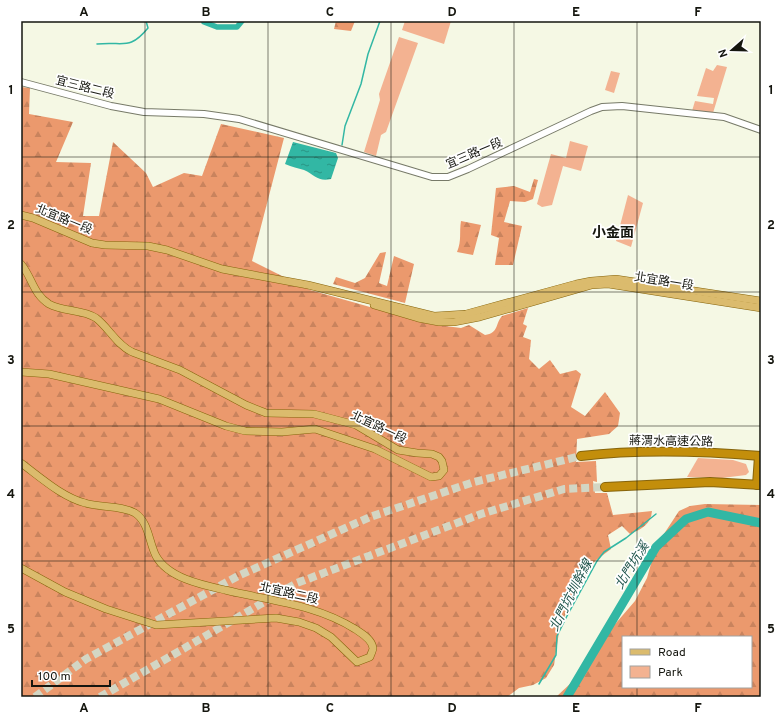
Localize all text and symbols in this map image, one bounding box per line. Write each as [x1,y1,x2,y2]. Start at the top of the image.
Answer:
text: A [79,5,89,21]
text: B [202,5,211,21]
text: C [326,5,334,21]
text: D [447,5,457,21]
text: E [572,5,580,21]
text: F [694,5,702,21]
north arrow [712,30,752,70]
text: N [716,47,731,59]
street label: 宜三路二段 [54,73,116,103]
text: 1 [8,83,14,99]
text: 1 [768,83,774,99]
street label: 宜三路一段 [444,135,505,173]
street label: 北宜路一段 [33,201,94,239]
text: 2 [7,218,15,234]
text: 2 [767,218,775,234]
district label: 小金面 [592,225,634,242]
street label: 北宜路一段 [633,269,695,295]
text: 3 [7,353,15,369]
text: 3 [767,353,775,369]
street label: 北宜路一段 [348,408,409,448]
street label: 蔣渭水高速公路 [629,433,713,451]
text: 4 [7,487,15,503]
text: 4 [767,487,775,503]
water label: 北門坑溪 [611,538,654,592]
water label: 北門坑圳幹線 [546,555,598,634]
street label: 北宜路二段 [258,579,320,609]
text: 5 [7,622,15,638]
text: 5 [767,622,775,638]
legend [622,636,752,688]
text: Road [658,645,686,661]
scale bar [32,662,110,688]
text: Park [658,665,683,681]
text: 100 m [38,669,71,685]
text: A [79,701,89,717]
text: B [202,701,211,717]
text: C [326,701,334,717]
text: D [447,701,457,717]
text: E [572,701,580,717]
text: F [694,701,702,717]

